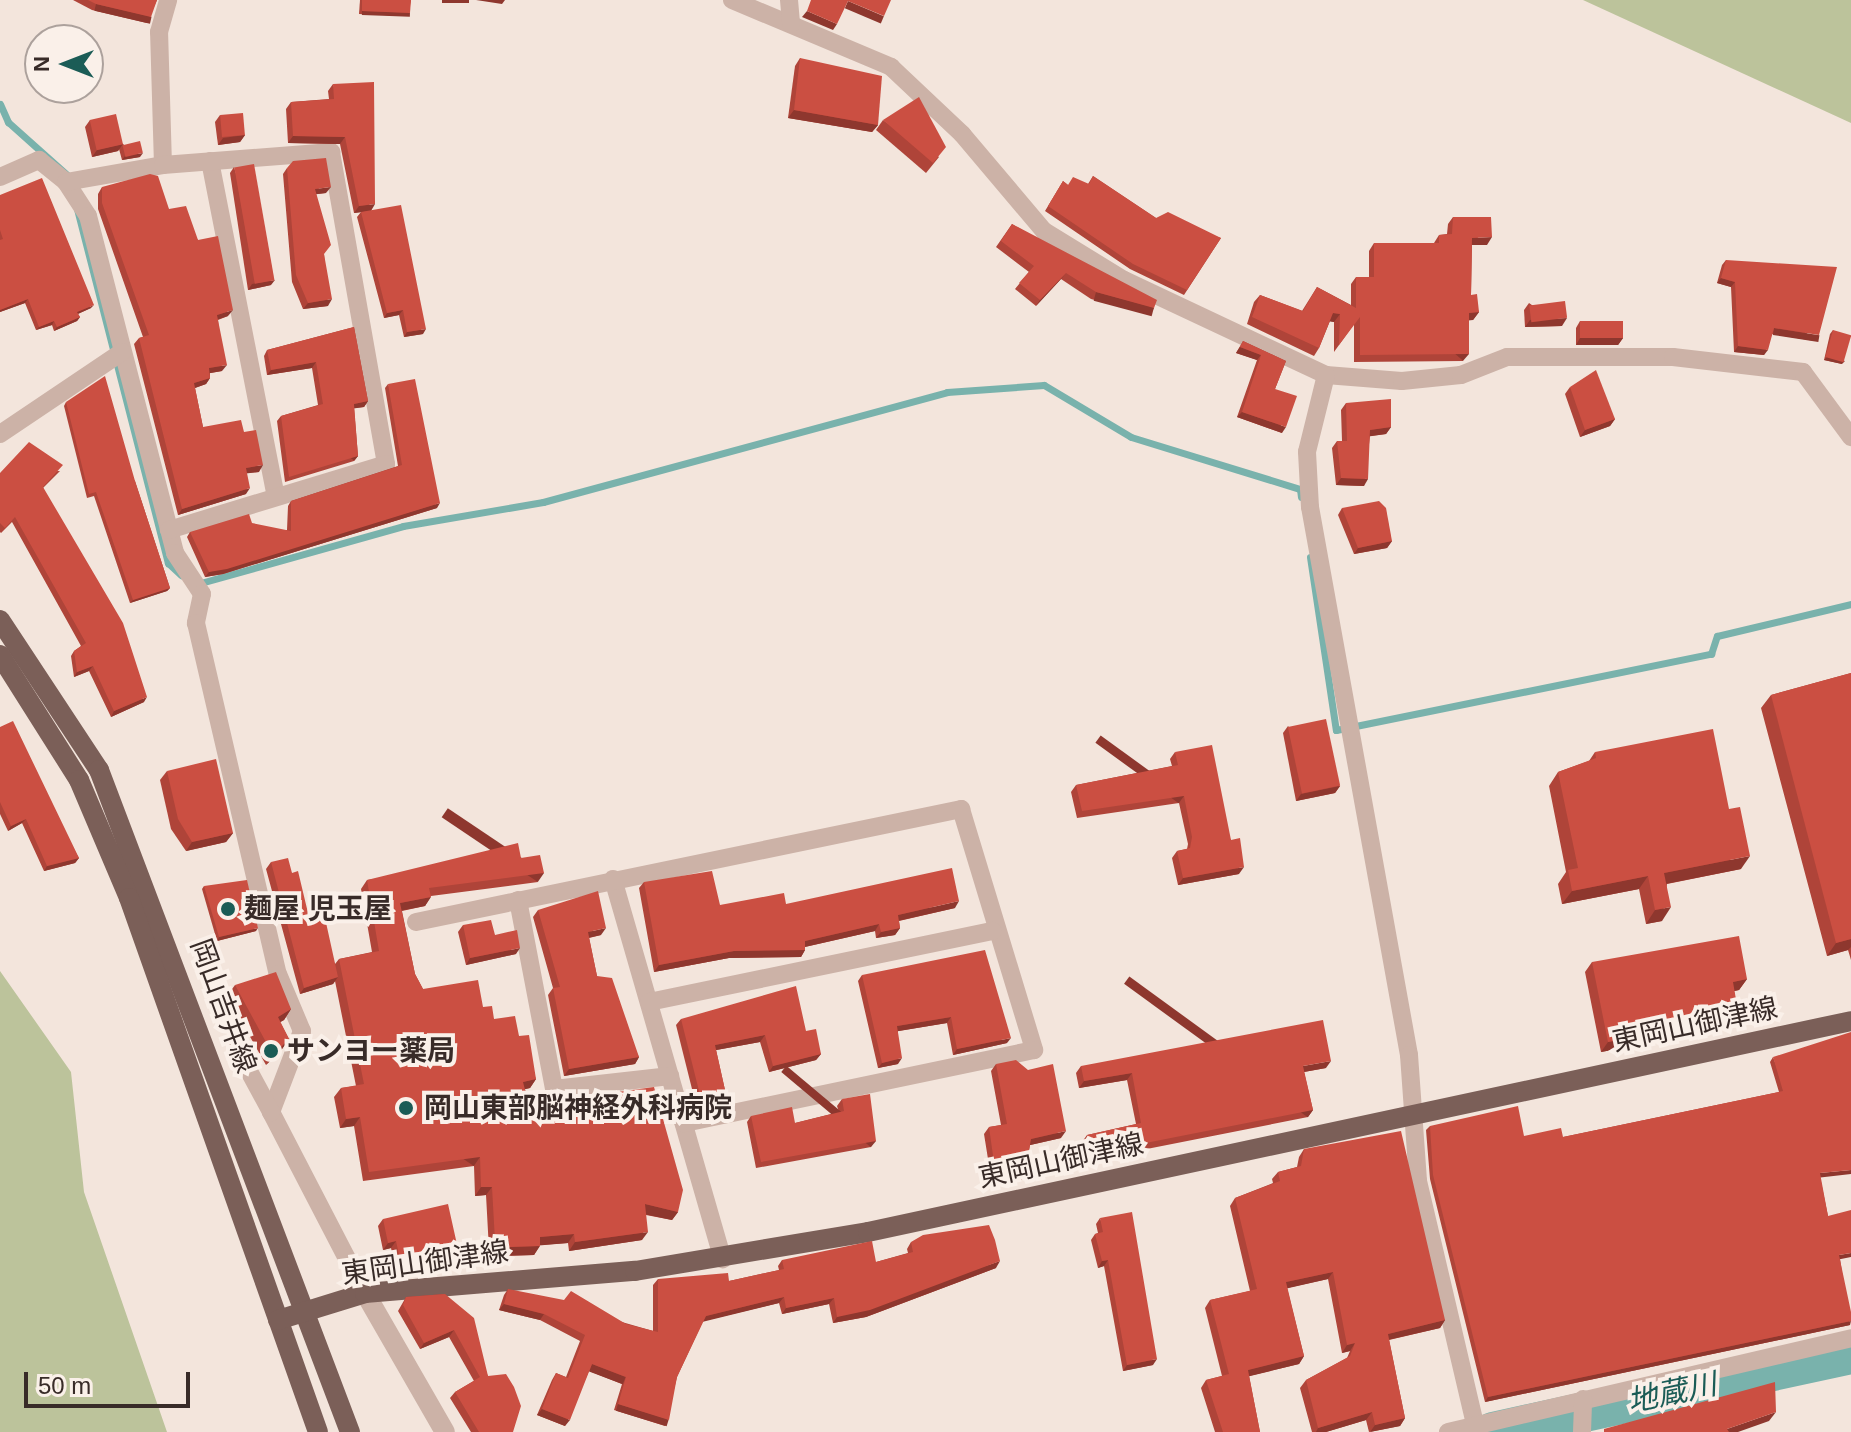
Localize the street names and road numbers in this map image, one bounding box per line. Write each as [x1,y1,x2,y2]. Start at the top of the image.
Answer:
street label: 岡山吉井線 [183,934,263,1078]
street label: 東岡山御津線 [1609,991,1781,1059]
street label: 東岡山御津線 [975,1127,1147,1195]
street label: 東岡山御津線 [339,1235,511,1291]

